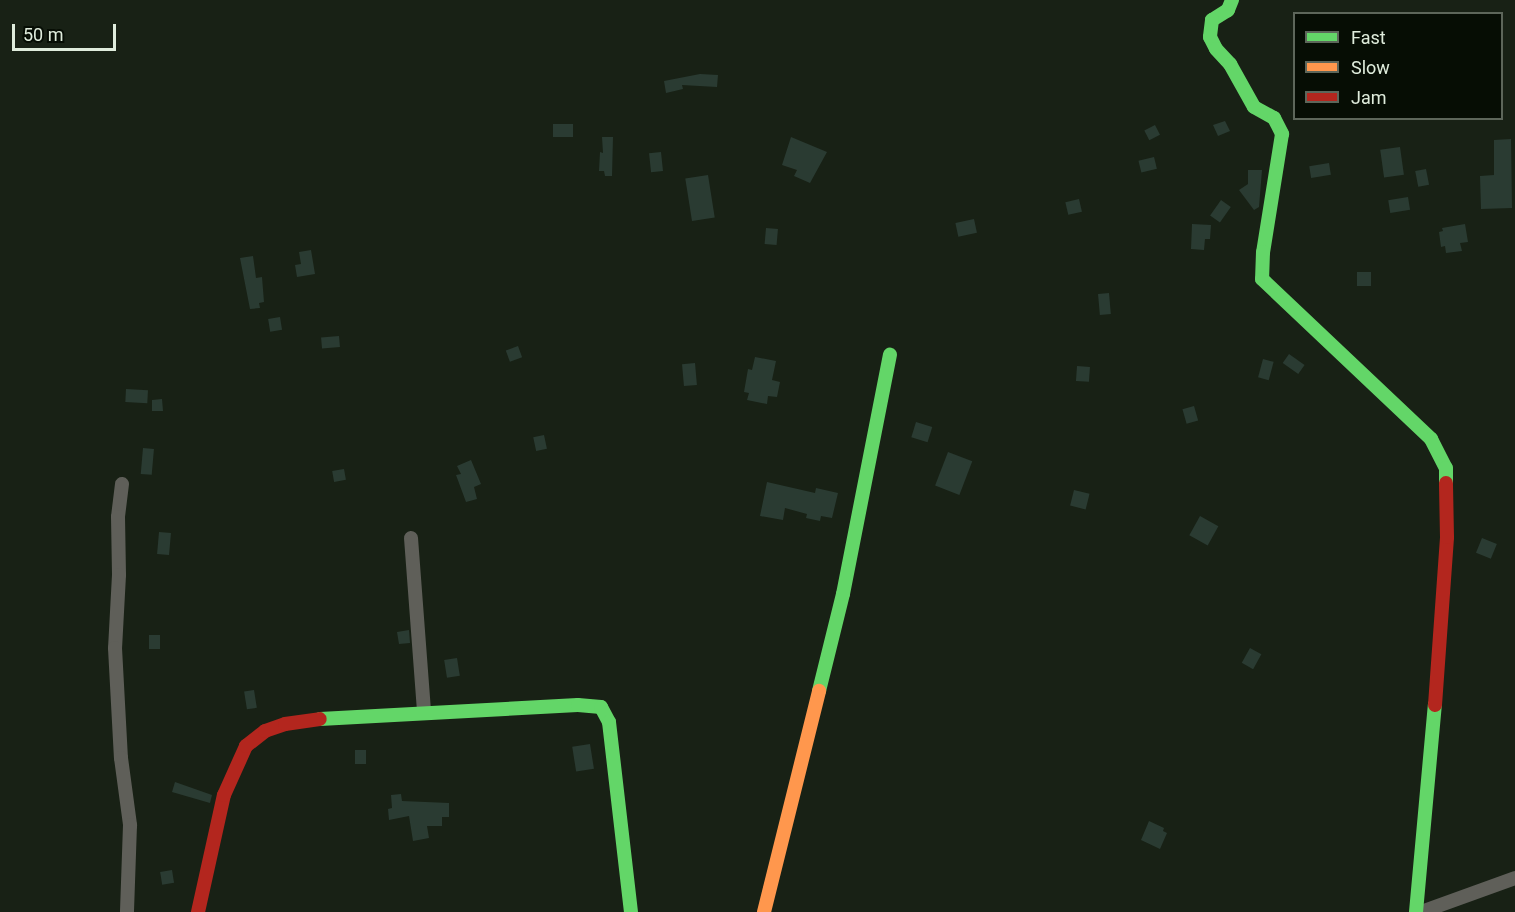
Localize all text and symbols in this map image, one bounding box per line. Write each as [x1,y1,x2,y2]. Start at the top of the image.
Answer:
scale bar [15,12,118,50]
legend [1293,12,1503,120]
text: 50 m [23,24,63,45]
text: Fast [1351,27,1386,48]
text: Slow [1351,57,1390,78]
text: Jam [1351,87,1387,108]

